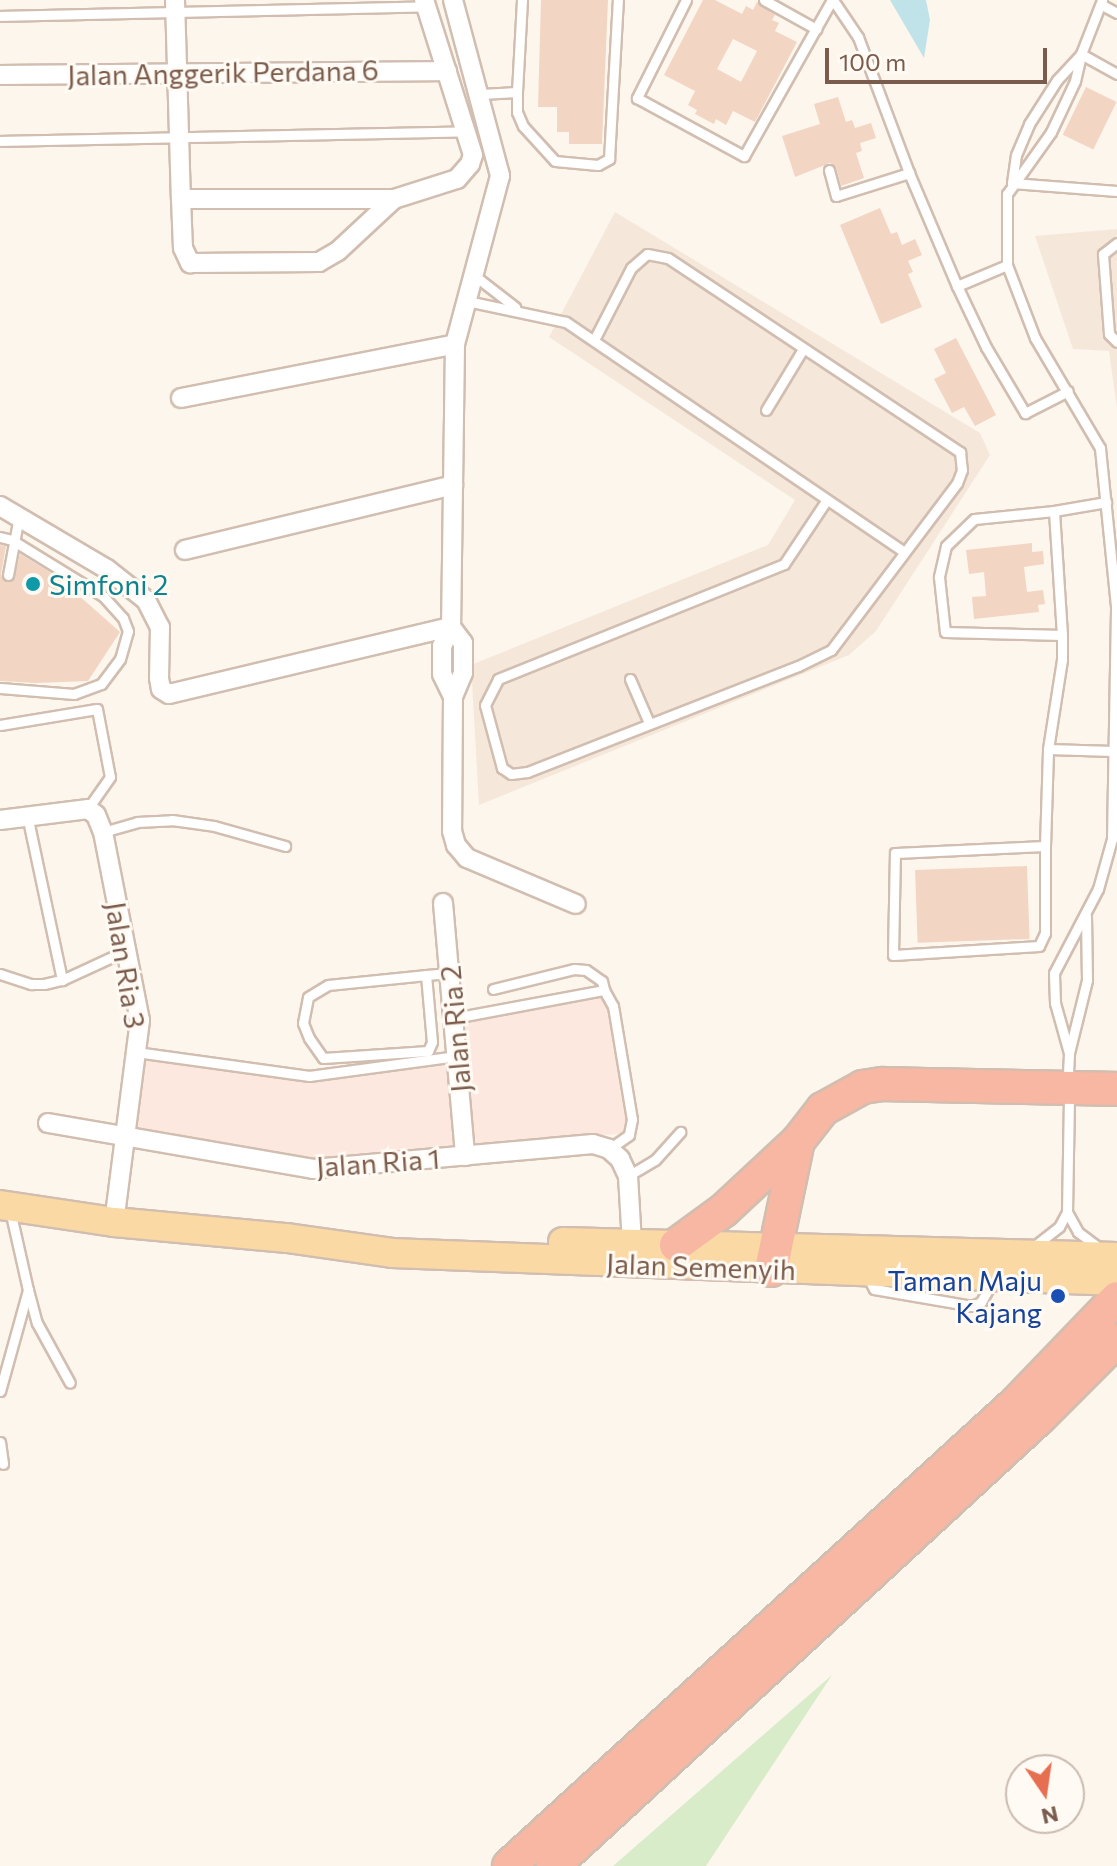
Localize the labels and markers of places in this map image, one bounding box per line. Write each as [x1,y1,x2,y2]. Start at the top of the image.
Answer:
place label: Simfoni 2 [49,567,168,601]
marker: Simfoni 2 [24,575,42,593]
place label: Taman Maju Kajang [887,1263,1042,1329]
marker: Taman Maju Kajang [1049,1287,1067,1305]

